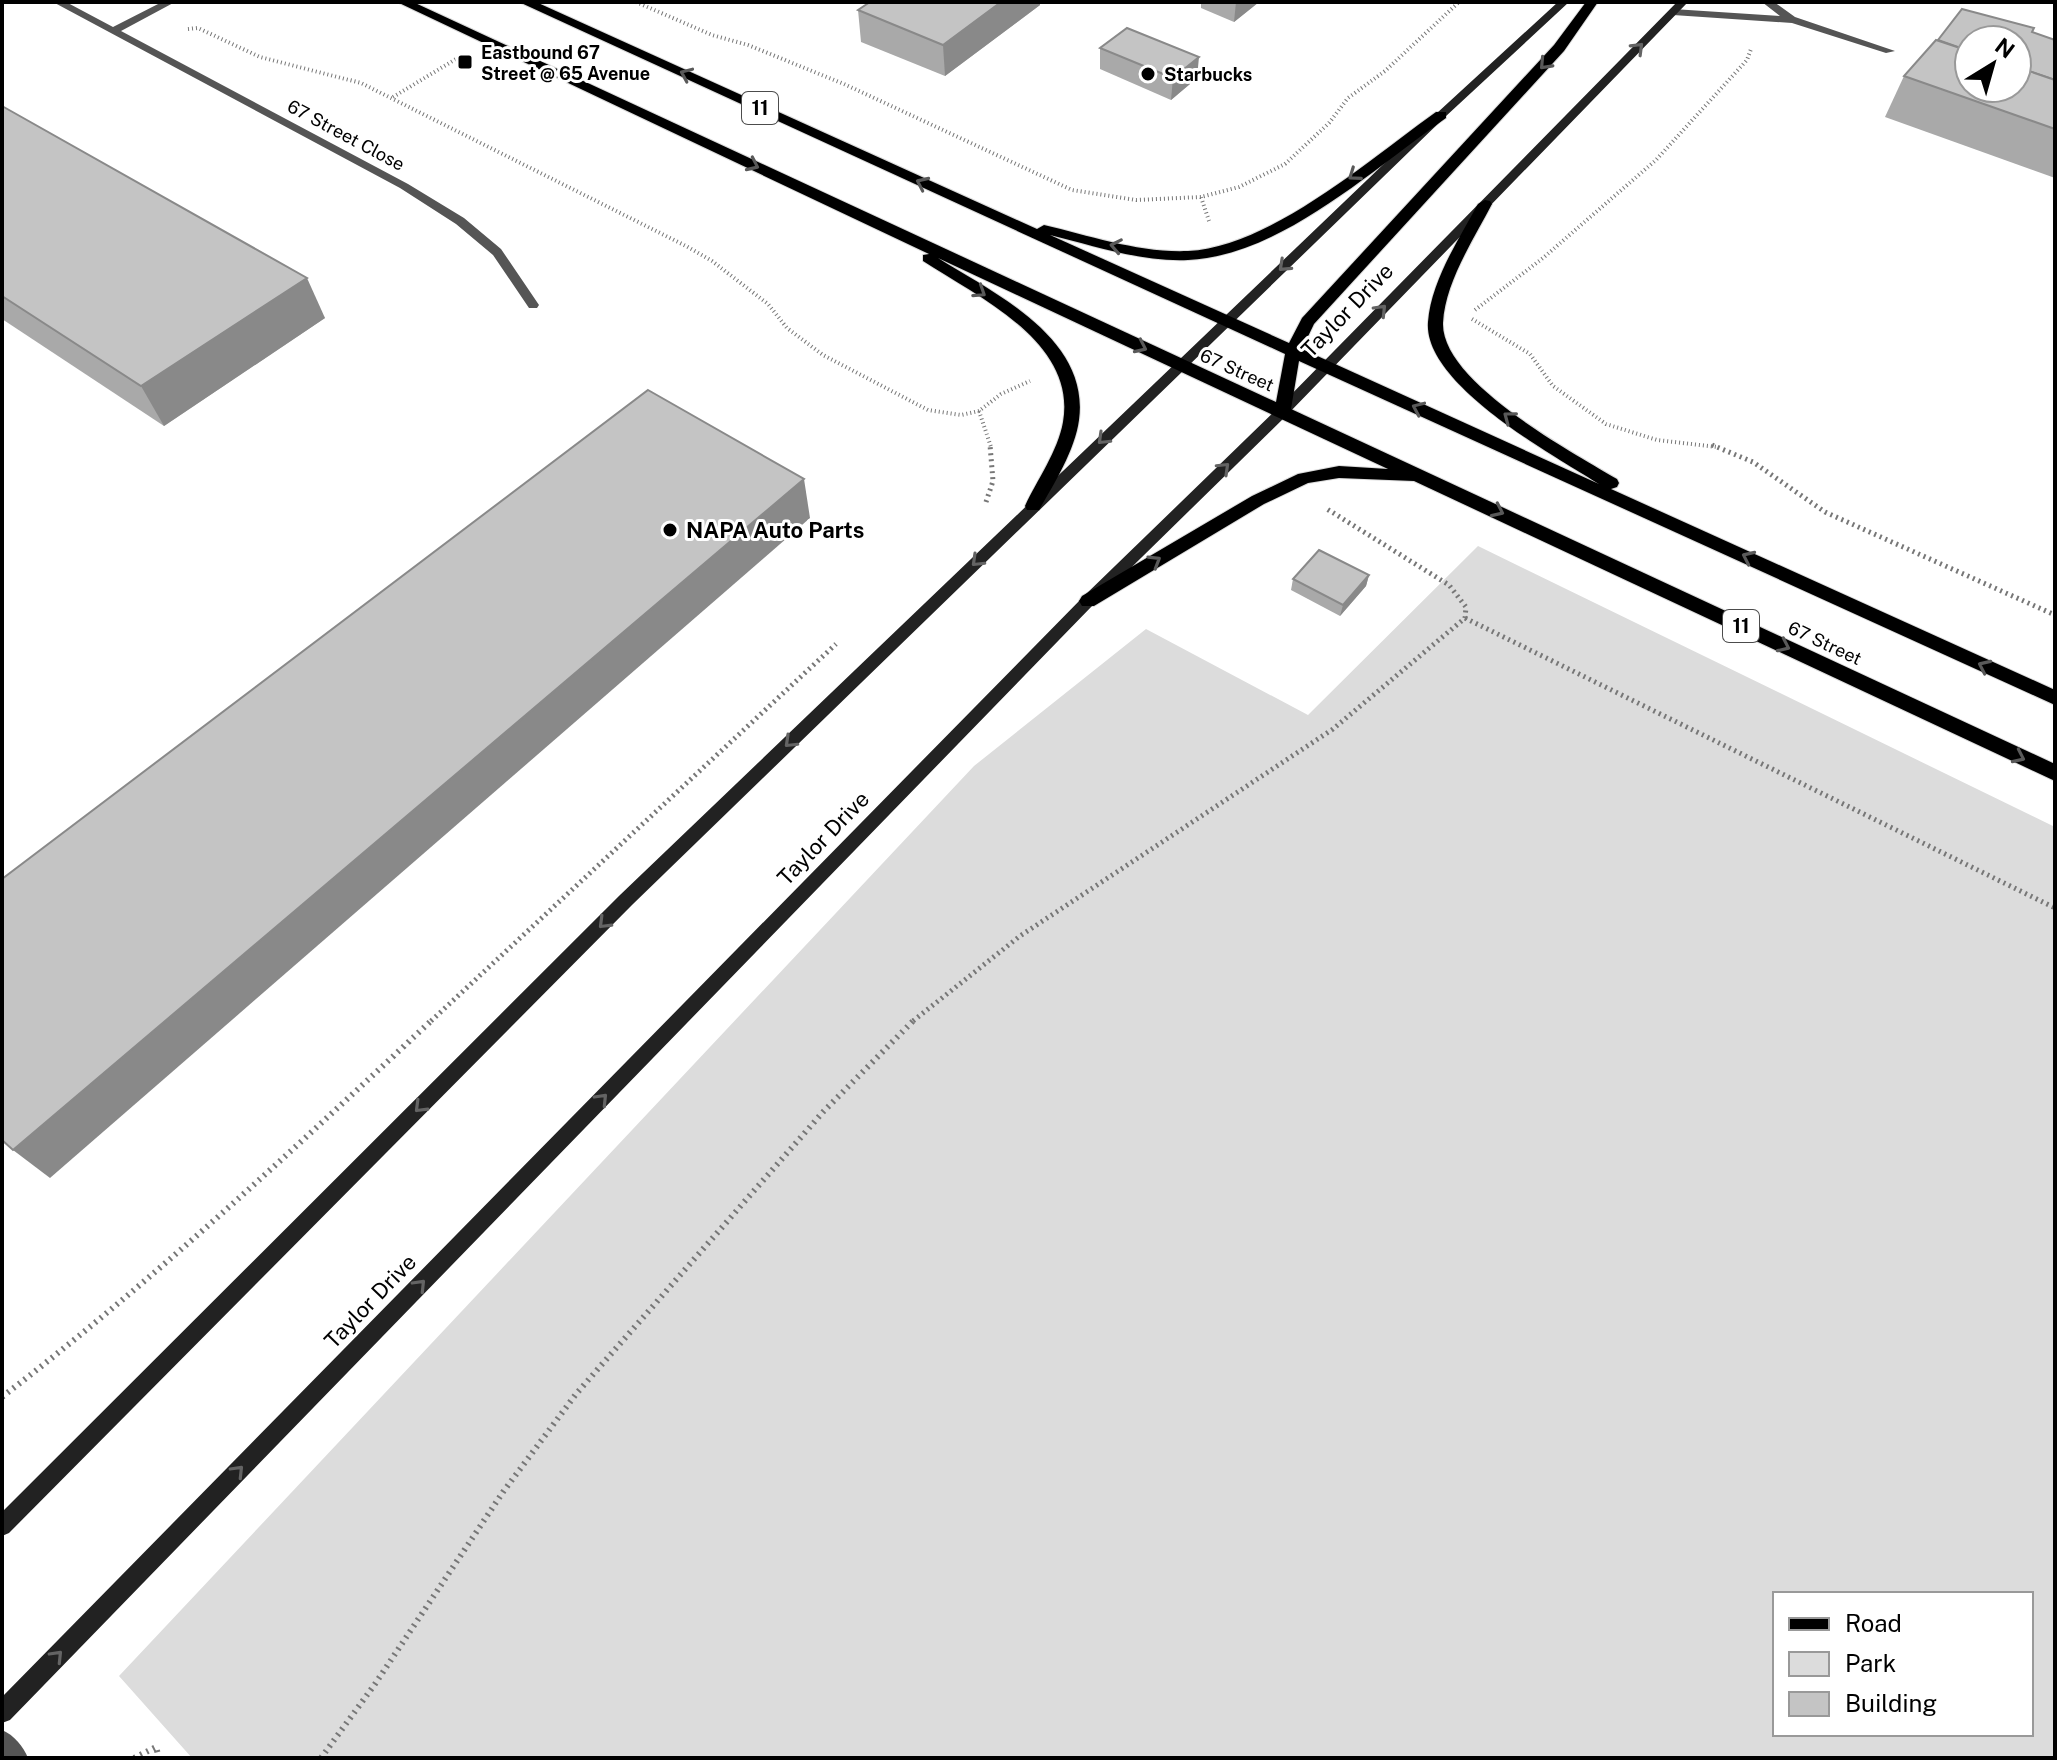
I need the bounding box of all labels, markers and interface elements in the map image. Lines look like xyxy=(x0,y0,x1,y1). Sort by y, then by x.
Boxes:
north arrow xyxy=(1953,24,2033,104)
text: N xyxy=(1990,32,2020,64)
place label: Eastbound 67 Street @ 65 Avenue xyxy=(481,42,650,84)
one-way arrow xyxy=(1629,43,1643,57)
marker: Eastbound 67 Street @ 65 Avenue xyxy=(456,53,474,71)
one-way arrow xyxy=(1539,55,1554,69)
place label: Starbucks xyxy=(1164,64,1252,85)
marker: Starbucks xyxy=(1139,65,1157,83)
one-way arrow xyxy=(680,68,694,84)
road number: 11 xyxy=(742,92,778,124)
street label: 67 Street Close xyxy=(284,95,408,175)
one-way arrow xyxy=(745,155,759,171)
one-way arrow xyxy=(1348,165,1362,180)
one-way arrow xyxy=(916,177,930,193)
one-way arrow xyxy=(1109,238,1123,255)
one-way arrow xyxy=(1279,257,1294,271)
street label: Taylor Drive xyxy=(1296,258,1398,362)
one-way arrow xyxy=(971,283,985,298)
one-way arrow xyxy=(1371,305,1386,319)
one-way arrow xyxy=(1133,337,1147,353)
street label: 67 Street xyxy=(1197,344,1277,396)
one-way arrow xyxy=(1412,401,1426,417)
one-way arrow xyxy=(1503,412,1518,426)
one-way arrow xyxy=(1098,430,1112,445)
one-way arrow xyxy=(1215,463,1229,478)
one-way arrow xyxy=(1490,501,1504,517)
place label: NAPA Auto Parts xyxy=(686,517,864,543)
marker: NAPA Auto Parts xyxy=(661,521,679,539)
one-way arrow xyxy=(972,551,986,566)
one-way arrow xyxy=(1742,551,1756,567)
one-way arrow xyxy=(1147,556,1161,571)
road number: 11 xyxy=(1723,610,1759,642)
street label: 67 Street xyxy=(1785,617,1865,669)
one-way arrow xyxy=(1776,636,1790,652)
one-way arrow xyxy=(1978,659,1992,675)
one-way arrow xyxy=(785,732,799,747)
one-way arrow xyxy=(2011,747,2025,763)
street label: Taylor Drive xyxy=(772,786,874,890)
one-way arrow xyxy=(599,914,613,928)
one-way arrow xyxy=(593,1094,607,1108)
one-way arrow xyxy=(415,1098,429,1112)
street label: Taylor Drive xyxy=(319,1249,421,1353)
one-way arrow xyxy=(411,1280,425,1294)
one-way arrow xyxy=(229,1466,244,1480)
legend xyxy=(1773,1592,2033,1736)
text: Road xyxy=(1845,1609,1902,1637)
text: Park xyxy=(1845,1649,1896,1677)
one-way arrow xyxy=(47,1651,62,1665)
text: Building xyxy=(1845,1689,1937,1717)

